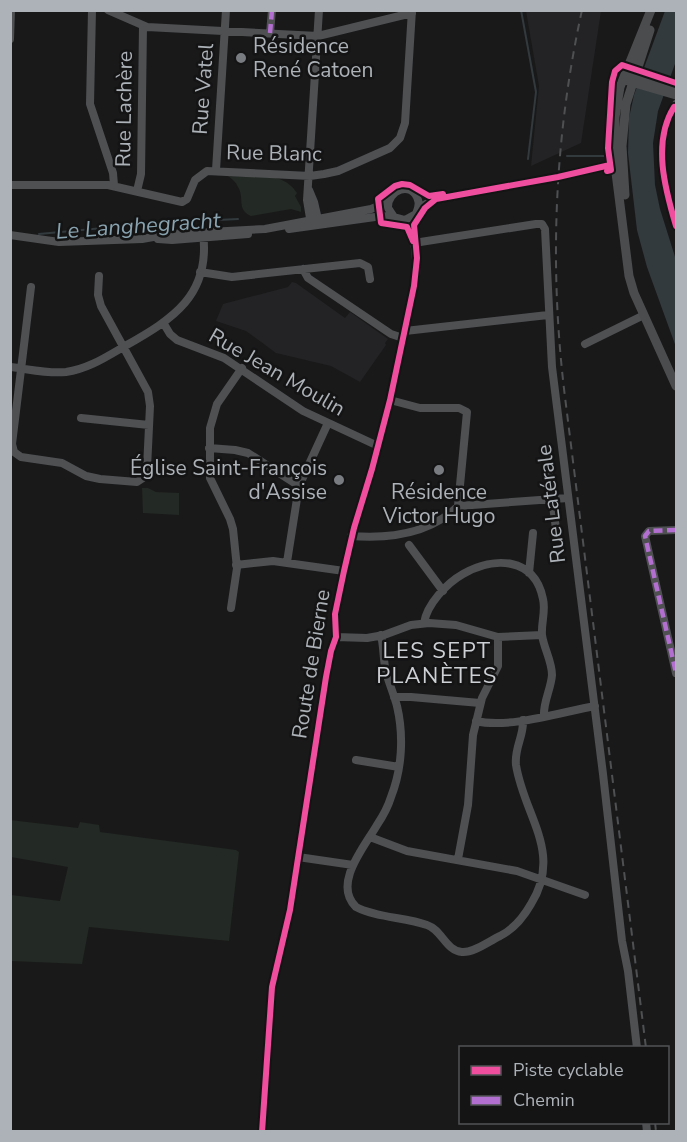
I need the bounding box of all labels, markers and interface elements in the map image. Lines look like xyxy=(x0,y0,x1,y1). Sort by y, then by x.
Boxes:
place label: Résidence René Catoen xyxy=(253,32,373,84)
street label: Rue Vatel xyxy=(186,42,220,136)
street label: Rue Lachère xyxy=(109,51,139,167)
marker: Résidence René Catoen xyxy=(234,51,248,65)
street label: Rue Blanc xyxy=(226,138,322,168)
water label: Le Langhegracht xyxy=(55,205,223,247)
street label: Rue Jean Moulin xyxy=(204,322,350,422)
street label: Rue Latérale xyxy=(530,443,572,565)
place label: Église Saint-François d'Assise xyxy=(130,454,327,506)
marker: Résidence Victor Hugo xyxy=(432,463,446,477)
marker: Église Saint-François d'Assise xyxy=(332,473,346,487)
place label: Résidence Victor Hugo xyxy=(382,478,495,530)
street label: Route de Bierne xyxy=(285,587,337,741)
district label: LES SEPT PLANÈTES xyxy=(376,636,498,691)
legend xyxy=(459,1046,669,1124)
text: Piste cyclable xyxy=(513,1058,624,1082)
text: Chemin xyxy=(513,1088,575,1112)

